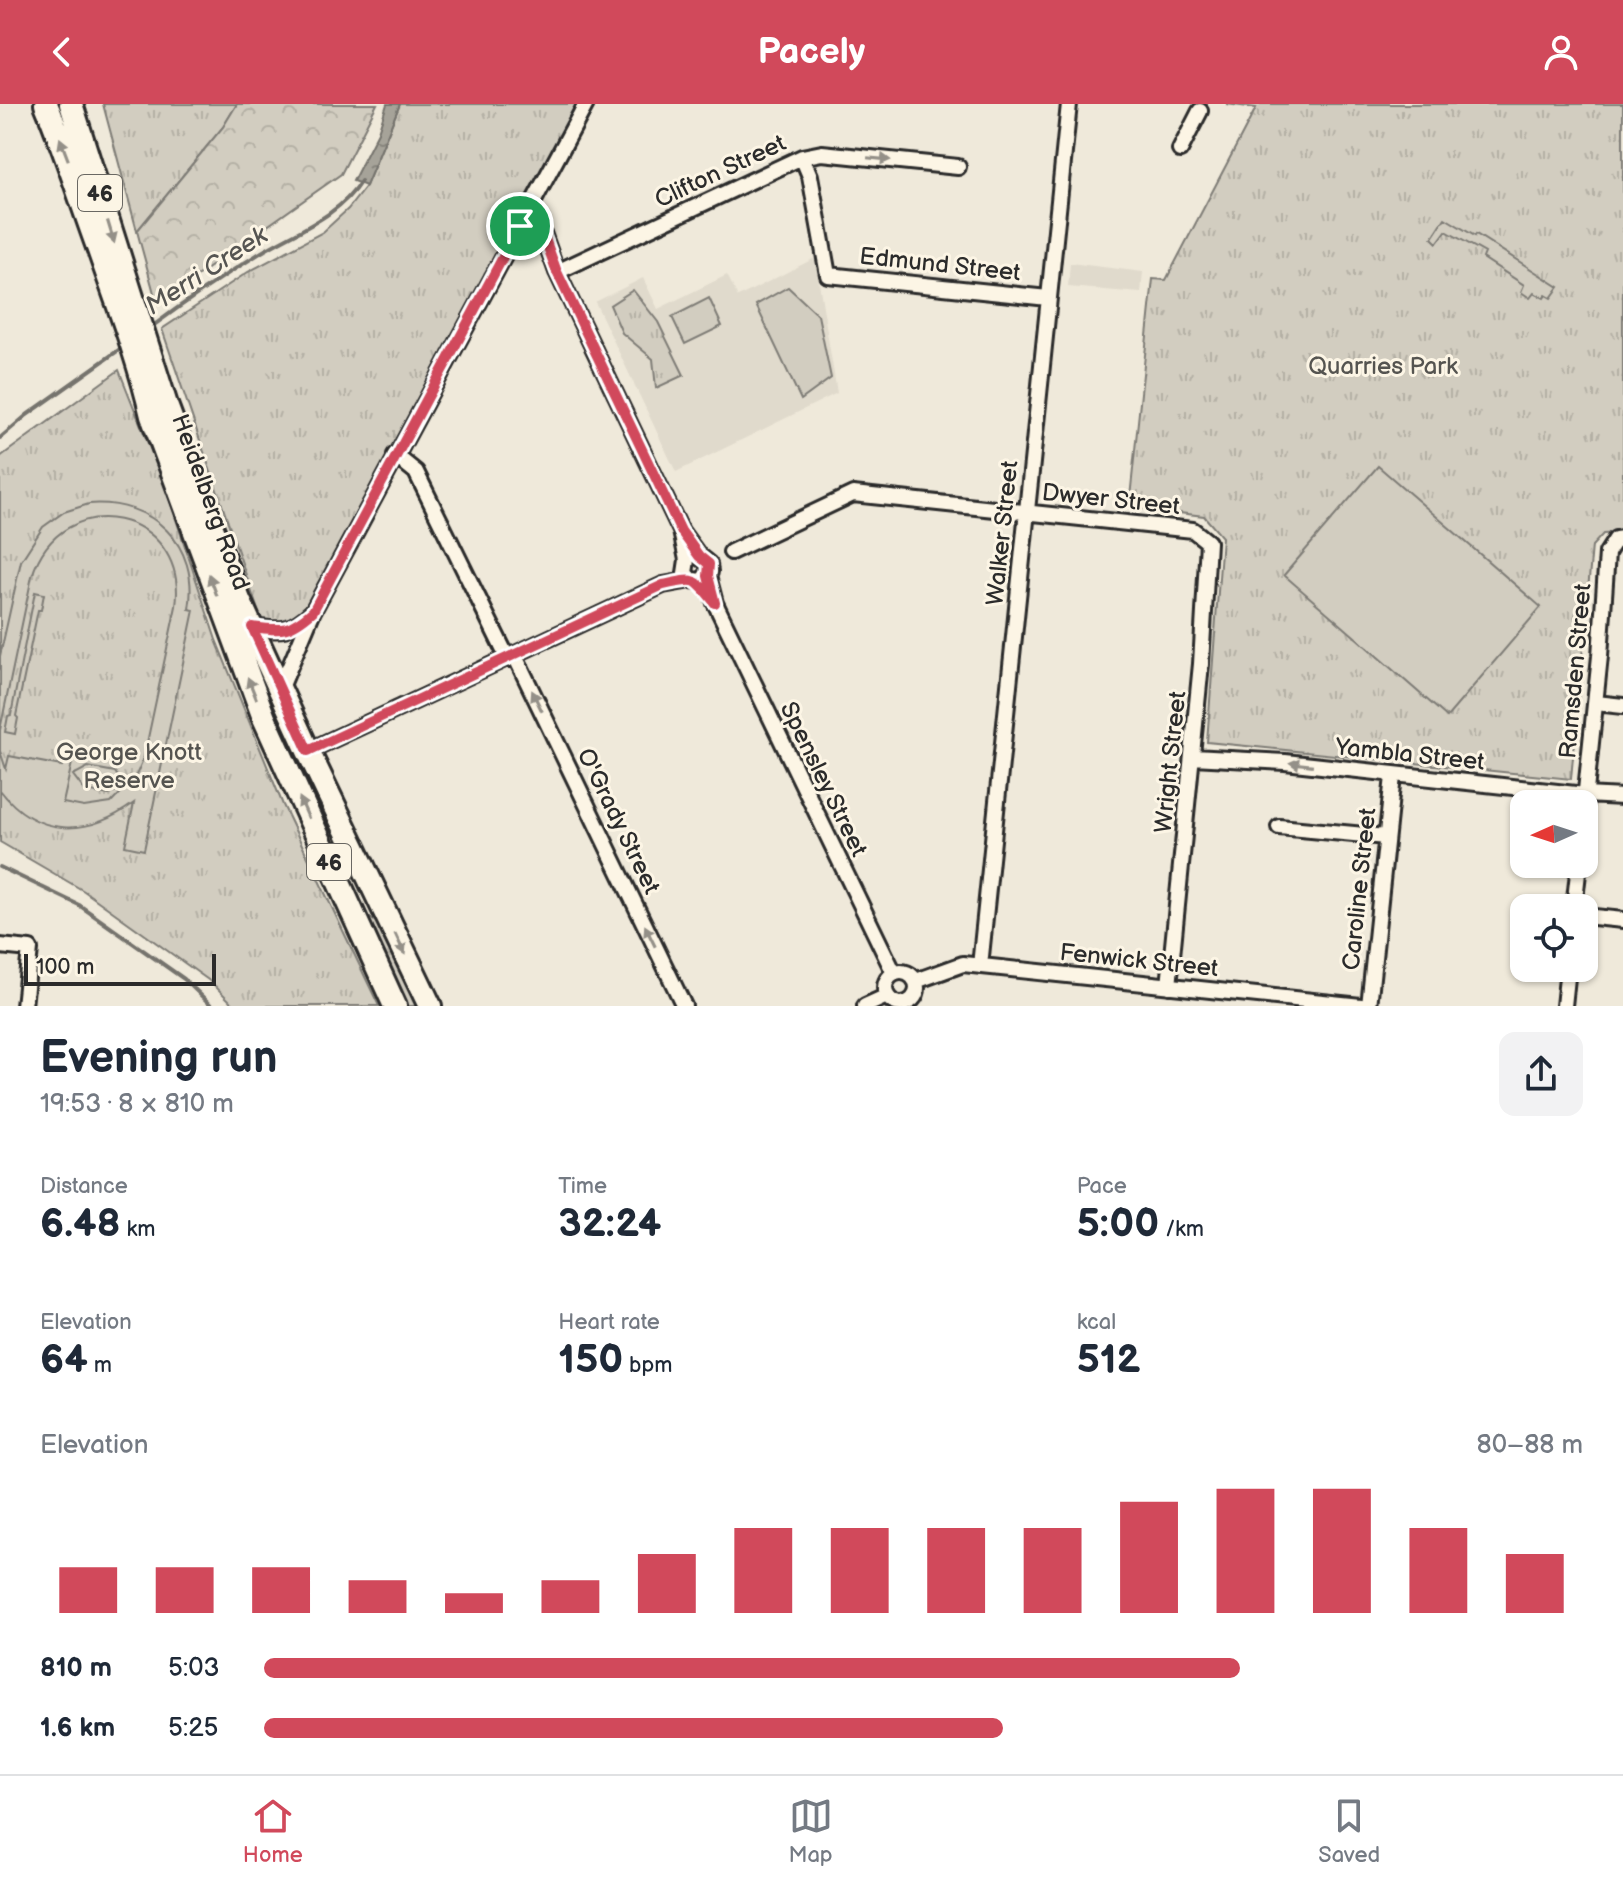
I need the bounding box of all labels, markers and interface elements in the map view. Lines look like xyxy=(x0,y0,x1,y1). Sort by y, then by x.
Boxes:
icon: back xyxy=(40,30,84,74)
icon: person xyxy=(1539,30,1583,74)
text: Pacely xyxy=(758,31,865,74)
street label: Clifton Street xyxy=(650,128,791,214)
one-way arrow xyxy=(57,137,70,161)
one-way arrow xyxy=(867,153,892,166)
road number: 46 xyxy=(78,175,122,211)
pin xyxy=(486,192,554,260)
icon: arrive xyxy=(498,204,542,248)
one-way arrow xyxy=(105,220,118,244)
water label: Merri Creek xyxy=(140,220,275,322)
street label: Edmund Street xyxy=(858,242,1023,287)
park label: Quarries Park xyxy=(1308,352,1458,381)
street label: Heidelberg Road xyxy=(165,410,256,594)
street label: Walker Street xyxy=(980,459,1025,607)
street label: Dwyer Street xyxy=(1041,478,1182,521)
one-way arrow xyxy=(206,573,219,597)
street label: Ramsden Street xyxy=(1553,582,1598,760)
one-way arrow xyxy=(245,676,258,700)
street label: Wright Street xyxy=(1149,689,1192,834)
one-way arrow xyxy=(531,690,544,713)
street label: Spensley Street xyxy=(774,697,874,862)
street label: Yambla Street xyxy=(1333,732,1487,777)
park label: George Knott Reserve xyxy=(56,738,203,795)
street label: O'Grady Street xyxy=(571,744,667,899)
one-way arrow xyxy=(1289,758,1314,771)
north arrow xyxy=(1510,790,1598,878)
map controls xyxy=(1510,790,1598,982)
one-way arrow xyxy=(297,796,311,820)
street label: Caroline Street xyxy=(1337,806,1383,972)
road number: 46 xyxy=(307,844,351,880)
button: locate xyxy=(1510,894,1598,982)
one-way arrow xyxy=(643,924,657,947)
one-way arrow xyxy=(394,933,407,956)
street label: Fenwick Street xyxy=(1058,938,1220,983)
scale bar xyxy=(24,950,216,986)
text: 100 m xyxy=(36,954,95,981)
text: Evening run xyxy=(40,1032,277,1085)
button: share xyxy=(1499,1032,1583,1116)
text: 19:53 · 8 × 810 m xyxy=(40,1089,234,1120)
text: Distance xyxy=(40,1173,128,1200)
text: Time xyxy=(558,1173,607,1200)
text: Pace xyxy=(1077,1173,1127,1200)
text: 6.48 xyxy=(40,1200,121,1248)
text: 32:24 xyxy=(558,1200,661,1248)
text: 5:00 xyxy=(1077,1200,1159,1248)
text: km xyxy=(121,1216,156,1243)
text: /km xyxy=(1159,1216,1204,1243)
text: Elevation xyxy=(40,1309,132,1336)
text: Heart rate xyxy=(558,1309,660,1336)
text: kcal xyxy=(1077,1309,1116,1336)
text: 64 xyxy=(40,1336,88,1384)
text: 150 xyxy=(558,1336,623,1384)
text: 512 xyxy=(1077,1336,1141,1384)
text: m xyxy=(88,1352,112,1379)
text: bpm xyxy=(623,1352,672,1379)
text: Elevation xyxy=(40,1430,148,1461)
text: 80–88 m xyxy=(1477,1430,1583,1461)
text: 810 m xyxy=(40,1653,112,1684)
text: 5:03 xyxy=(168,1653,219,1684)
text: 1.6 km xyxy=(40,1713,115,1744)
text: 5:25 xyxy=(168,1713,218,1744)
tab: Home xyxy=(243,1794,303,1869)
tab: Map xyxy=(788,1794,833,1869)
tab: Saved xyxy=(1318,1794,1380,1869)

